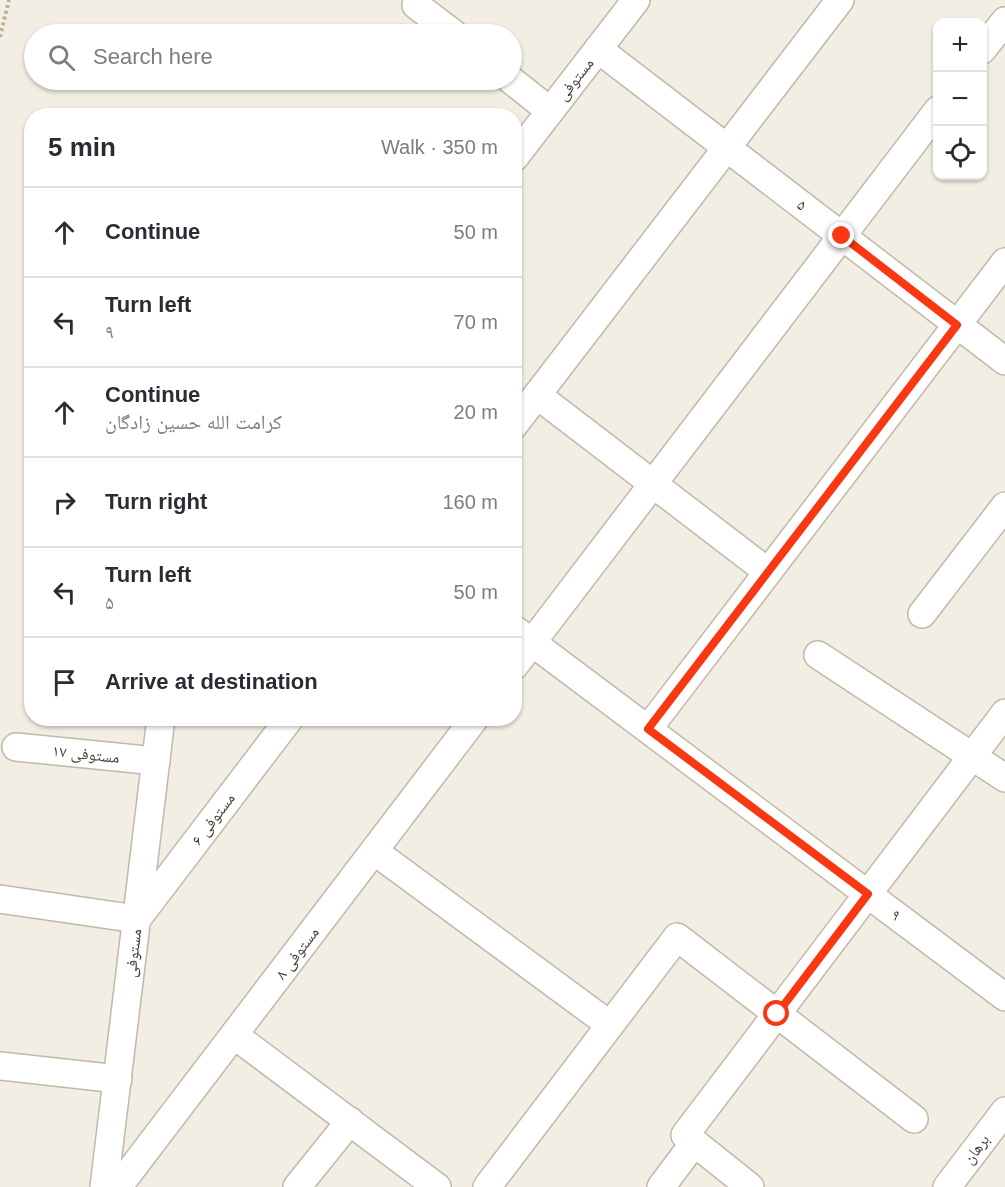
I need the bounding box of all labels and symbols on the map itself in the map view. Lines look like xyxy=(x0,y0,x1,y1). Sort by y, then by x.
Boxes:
street label: مستوفی xyxy=(553,55,598,105)
street label: ۵ xyxy=(794,196,810,214)
route end xyxy=(828,222,854,248)
street label: مستوفی ۱۷ xyxy=(51,742,121,768)
street label: مستوفی ۶ xyxy=(188,790,240,849)
street label: ۹ xyxy=(888,906,904,924)
street label: مستوفی ۸ xyxy=(272,924,324,983)
street label: مستوفی xyxy=(122,928,146,979)
route start xyxy=(763,1000,789,1026)
street label: برهان xyxy=(959,1131,994,1168)

